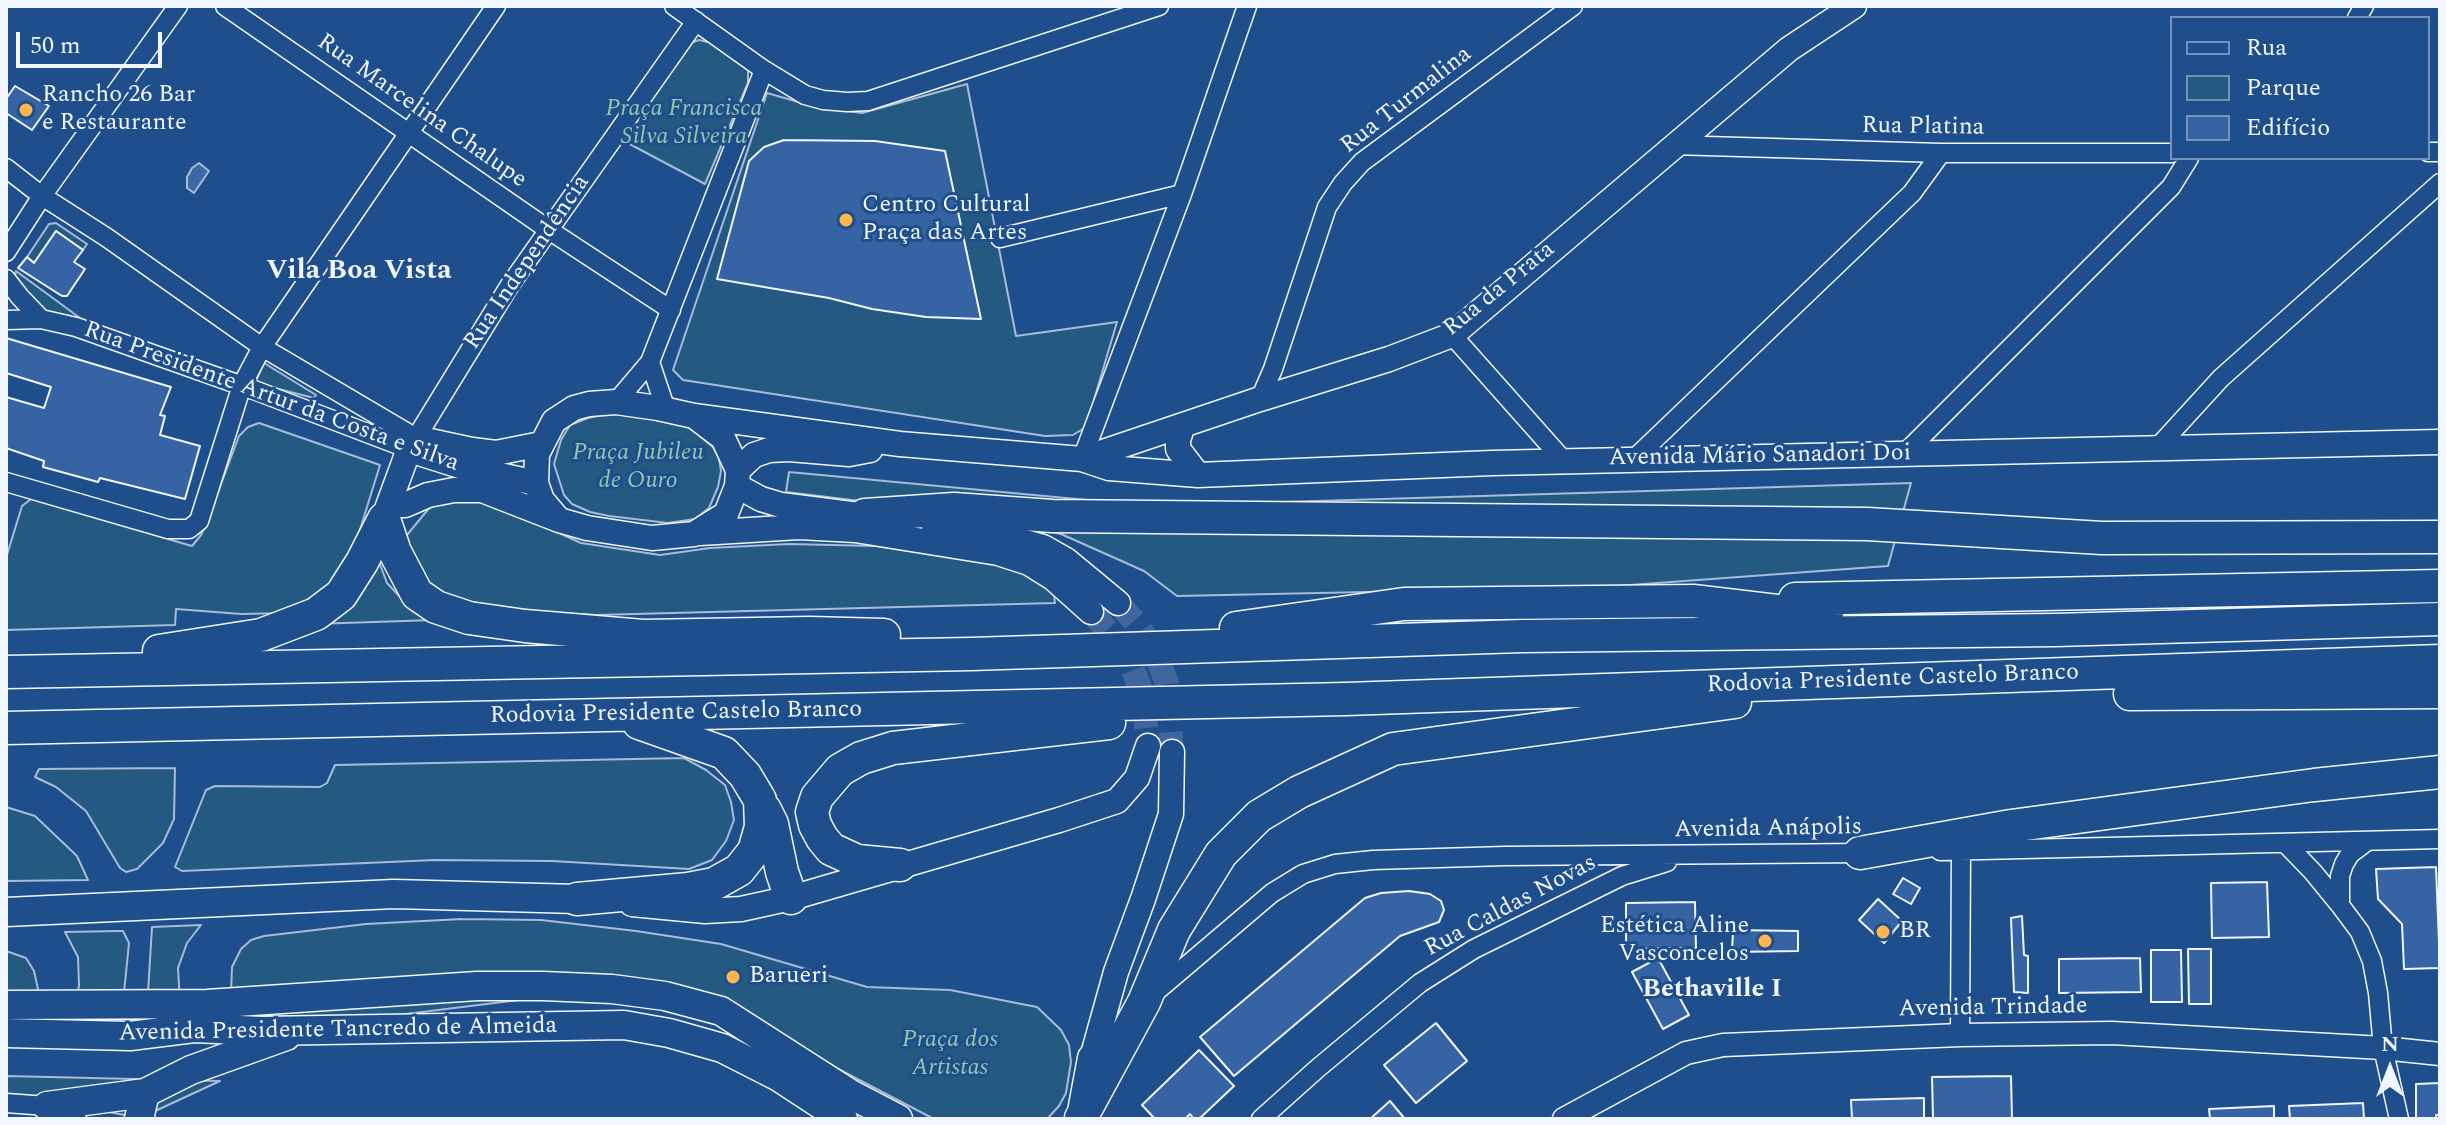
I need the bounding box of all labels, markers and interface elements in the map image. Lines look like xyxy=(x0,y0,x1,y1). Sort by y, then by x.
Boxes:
scale bar xyxy=(20,16,166,66)
legend xyxy=(2170,16,2430,160)
text: 50 m xyxy=(30,28,81,64)
street label: Rua Marcelina Chalupe xyxy=(311,29,531,195)
text: Rua xyxy=(2246,30,2287,66)
street label: Rua Turmalina xyxy=(1336,41,1478,161)
text: Parque xyxy=(2246,70,2321,106)
place label: Rancho 26 Bar e Restaurante xyxy=(42,82,195,138)
park label: Praça Francisca Silva Silveira xyxy=(605,96,763,152)
marker: Rancho 26 Bar e Restaurante xyxy=(17,101,35,119)
text: Edifício xyxy=(2246,110,2330,146)
street label: Rua Platina xyxy=(1861,113,1985,143)
street label: Rua Independência xyxy=(459,170,597,356)
place label: Centro Cultural Praça das Artes xyxy=(862,192,1031,248)
marker: Centro Cultural Praça das Artes xyxy=(837,211,855,229)
street label: Rua da Prata xyxy=(1438,236,1562,344)
district label: Vila Boa Vista xyxy=(266,256,452,290)
street label: Rua Presidente Artur da Costa e Silva xyxy=(79,317,463,479)
park label: Praça Jubileu de Ouro xyxy=(572,440,704,496)
street label: Avenida Mário Sanadori Doi xyxy=(1609,440,1911,474)
street label: Rodovia Presidente Castelo Branco xyxy=(1706,659,2080,701)
street label: Rodovia Presidente Castelo Branco xyxy=(490,696,862,732)
street label: Avenida Anápolis xyxy=(1674,814,1862,846)
street label: Rua Caldas Novas xyxy=(1420,850,1602,964)
place label: Estética Aline Vasconcelos xyxy=(1600,913,1749,969)
place label: BR xyxy=(1899,918,1931,946)
marker: BR xyxy=(1874,923,1892,941)
marker: Estética Aline Vasconcelos xyxy=(1756,932,1774,950)
place label: Barueri xyxy=(749,963,828,991)
marker: Barueri xyxy=(724,968,742,986)
district label: Bethaville I xyxy=(1642,975,1782,1007)
street label: Avenida Trindade xyxy=(1898,993,2088,1025)
street label: Avenida Presidente Tancredo de Almeida xyxy=(118,1013,558,1049)
park label: Praça dos Artistas xyxy=(902,1027,998,1083)
text: N xyxy=(2381,1028,2399,1061)
north arrow xyxy=(2350,1029,2430,1109)

